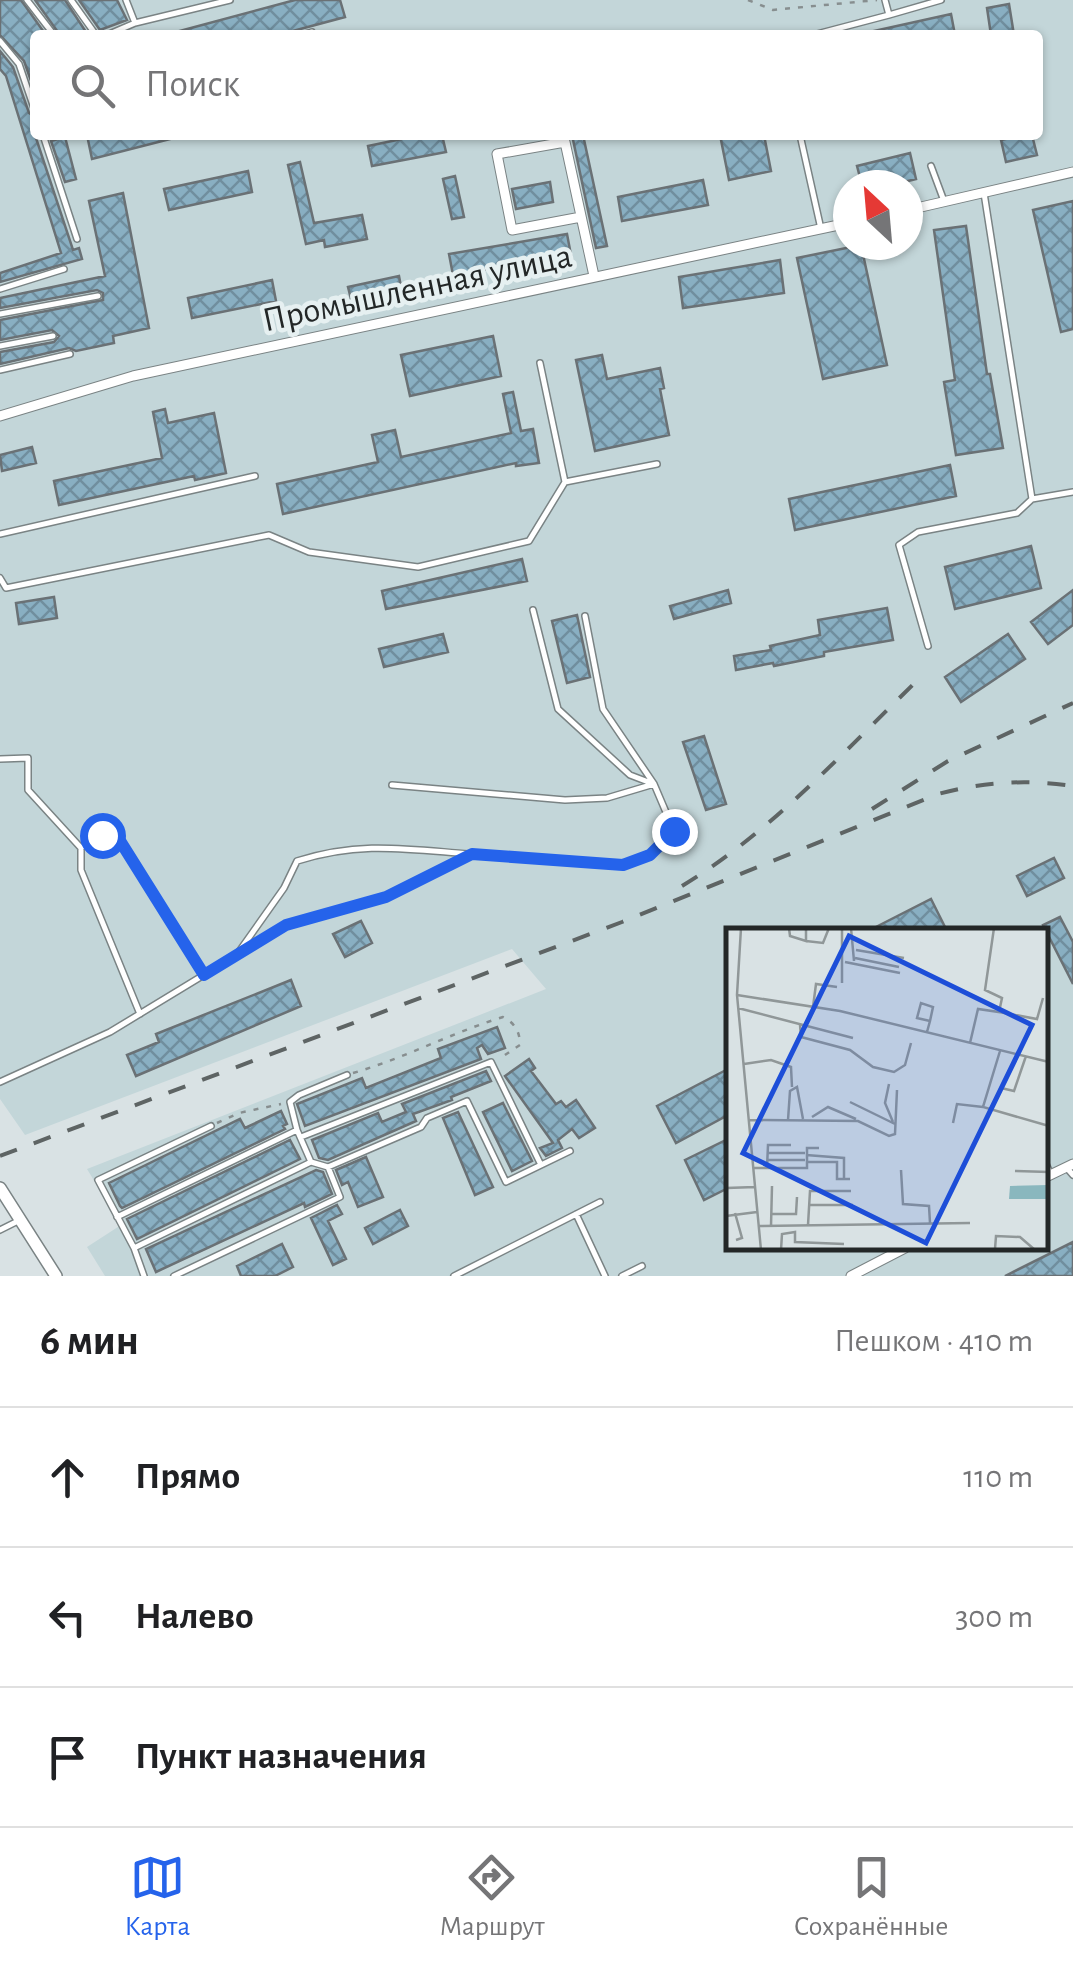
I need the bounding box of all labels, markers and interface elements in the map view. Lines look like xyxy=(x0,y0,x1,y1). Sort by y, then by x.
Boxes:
search box xyxy=(30,30,1043,140)
icon: search xyxy=(65,58,120,113)
text: Поиск xyxy=(145,66,240,104)
north arrow xyxy=(833,170,923,260)
street label: Промышленная улица xyxy=(259,239,575,338)
route end xyxy=(652,809,698,855)
route start xyxy=(80,813,126,859)
inset map xyxy=(726,928,1048,1251)
text: 6 мин xyxy=(40,1320,139,1362)
text: Пешком · 410 m xyxy=(834,1325,1033,1357)
icon: ahead xyxy=(40,1450,95,1505)
text: Прямо xyxy=(135,1458,240,1496)
text: 110 m xyxy=(963,1461,1033,1493)
icon: left xyxy=(40,1590,95,1645)
text: Налево xyxy=(135,1598,254,1636)
text: 300 m xyxy=(955,1601,1033,1633)
icon: arrive xyxy=(40,1730,95,1785)
text: Пункт назначения xyxy=(135,1738,427,1776)
tab: Карта xyxy=(125,1850,190,1944)
tab: Маршрут xyxy=(439,1850,545,1944)
tab: Сохранённые xyxy=(794,1850,948,1944)

